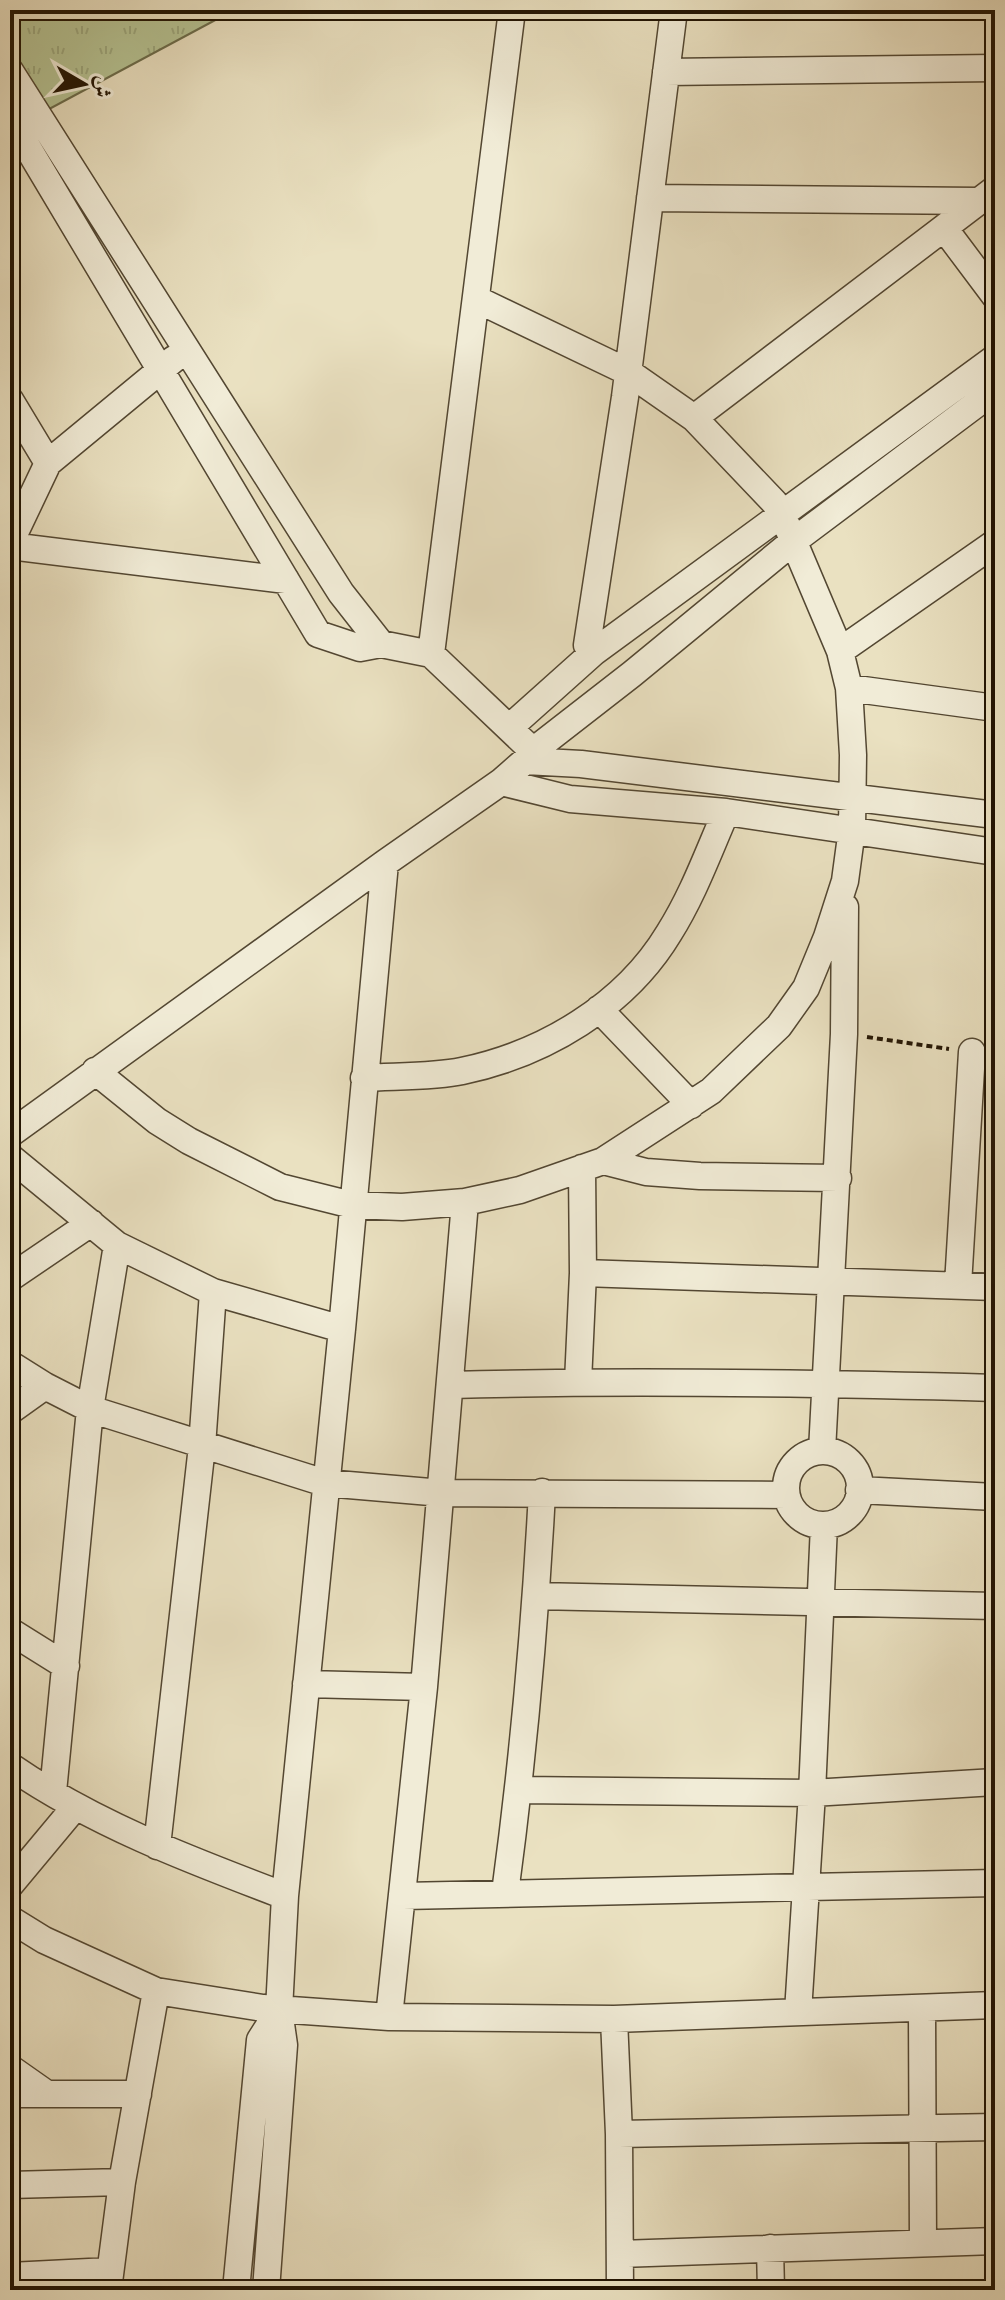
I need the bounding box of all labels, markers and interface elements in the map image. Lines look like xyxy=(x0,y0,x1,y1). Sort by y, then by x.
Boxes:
north arrow xyxy=(44,44,124,124)
text: ش xyxy=(87,74,117,100)

